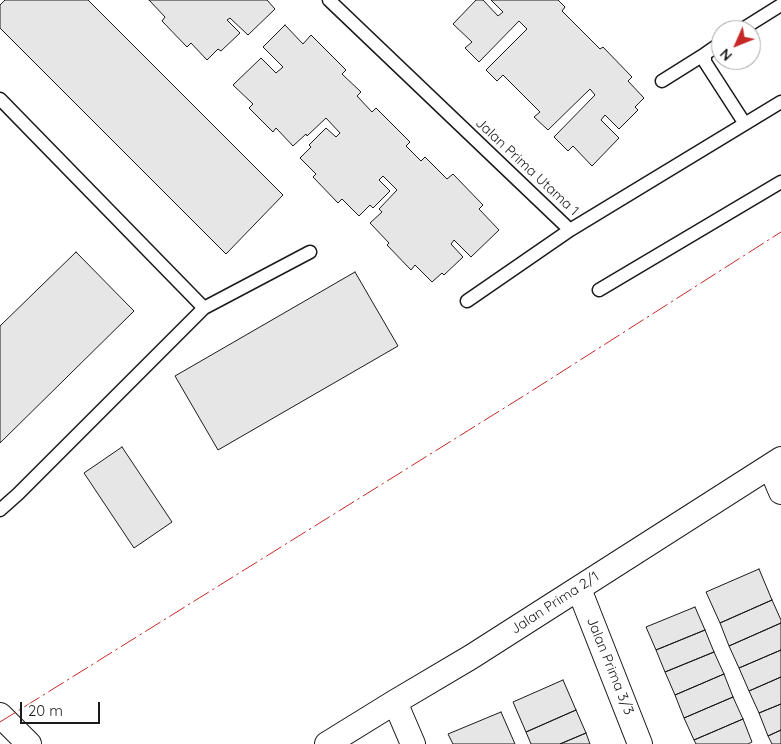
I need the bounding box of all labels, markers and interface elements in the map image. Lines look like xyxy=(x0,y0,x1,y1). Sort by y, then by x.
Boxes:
north arrow xyxy=(711,20,761,70)
text: N xyxy=(716,45,736,65)
street label: Jalan Prima Utama 1 xyxy=(472,115,582,219)
street label: Jalan Prima 2/1 xyxy=(508,568,602,638)
street label: Jalan Prima 3/3 xyxy=(583,615,637,717)
scale bar xyxy=(22,692,102,724)
text: 20 m xyxy=(28,701,63,720)

